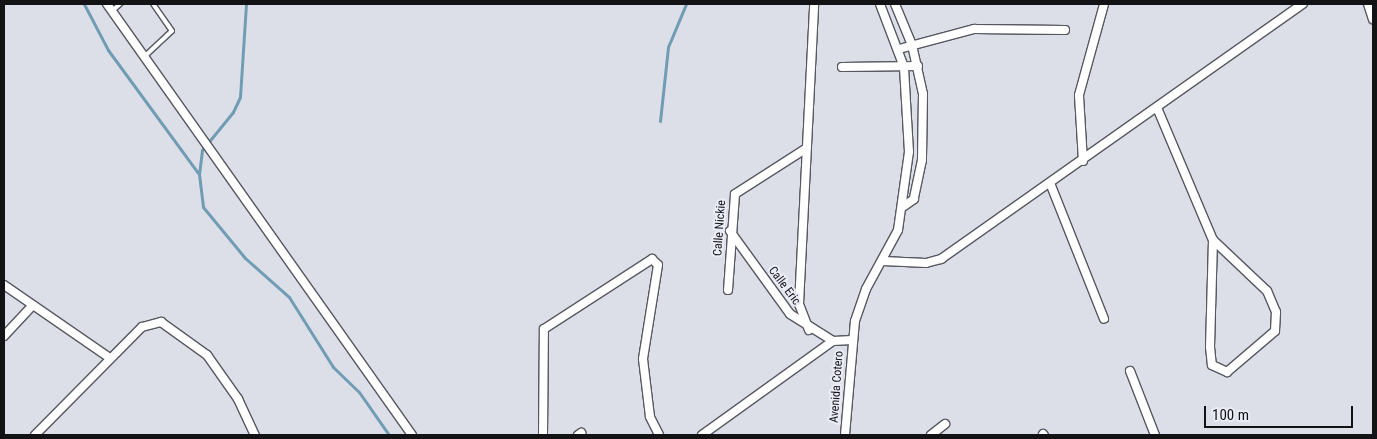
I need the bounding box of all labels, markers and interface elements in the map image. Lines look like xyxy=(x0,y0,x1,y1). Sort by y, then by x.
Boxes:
street label: Calle Nickie xyxy=(711,200,729,256)
street label: Calle Eric xyxy=(765,264,803,308)
street label: Avenida Cotero xyxy=(827,351,847,423)
scale bar xyxy=(1207,396,1356,428)
text: 100 m xyxy=(1212,406,1249,424)

